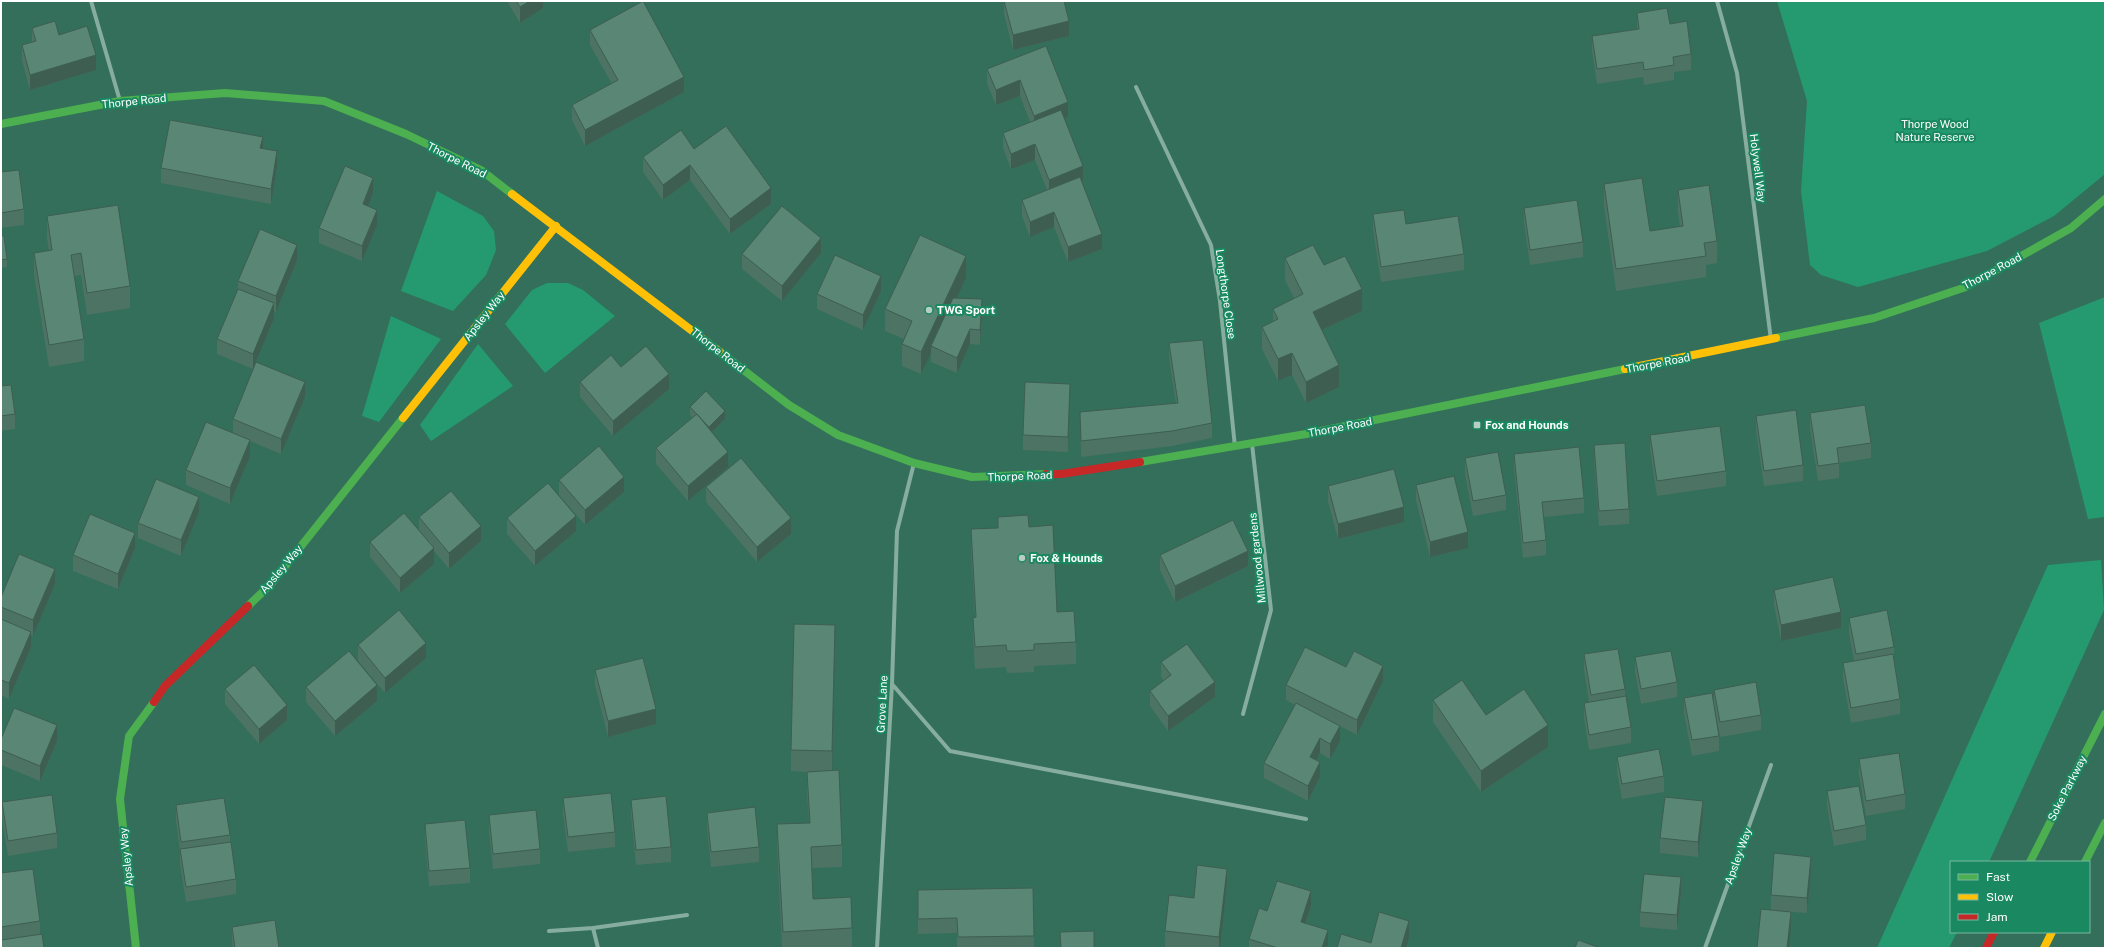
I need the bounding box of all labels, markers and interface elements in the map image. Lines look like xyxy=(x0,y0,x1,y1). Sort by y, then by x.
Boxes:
street label: Thorpe Road xyxy=(101,92,167,110)
park label: Thorpe Wood Nature Reserve xyxy=(1895,118,1975,143)
street label: Holywell Way xyxy=(1748,133,1768,203)
street label: Thorpe Road xyxy=(425,140,489,180)
street label: Longthorpe Close xyxy=(1214,248,1238,340)
street label: Thorpe Road xyxy=(1961,250,2023,292)
street label: Apsley Way xyxy=(461,289,507,343)
place label: TWG Sport xyxy=(937,304,995,316)
marker: TWG Sport xyxy=(924,305,934,315)
street label: Thorpe Road xyxy=(689,325,747,375)
street label: Thorpe Road xyxy=(1625,351,1691,375)
street label: Thorpe Road xyxy=(1307,415,1373,439)
place label: Fox and Hounds xyxy=(1485,419,1569,431)
marker: Fox and Hounds xyxy=(1472,420,1482,430)
street label: Thorpe Road xyxy=(987,469,1053,483)
street label: Millwood gardens xyxy=(1246,512,1268,604)
street label: Apsley Way xyxy=(257,542,305,596)
place label: Fox & Hounds xyxy=(1030,552,1103,564)
marker: Fox & Hounds xyxy=(1017,553,1027,563)
street label: Grove Lane xyxy=(875,675,889,733)
street label: Soke Parkway xyxy=(2045,753,2089,823)
street label: Apsley Way xyxy=(1722,826,1754,886)
street label: Apsley Way xyxy=(117,827,135,887)
legend xyxy=(1950,861,2090,933)
text: Fast xyxy=(1986,870,2011,884)
text: Slow xyxy=(1986,890,2014,904)
text: Jam xyxy=(1986,910,2008,924)

